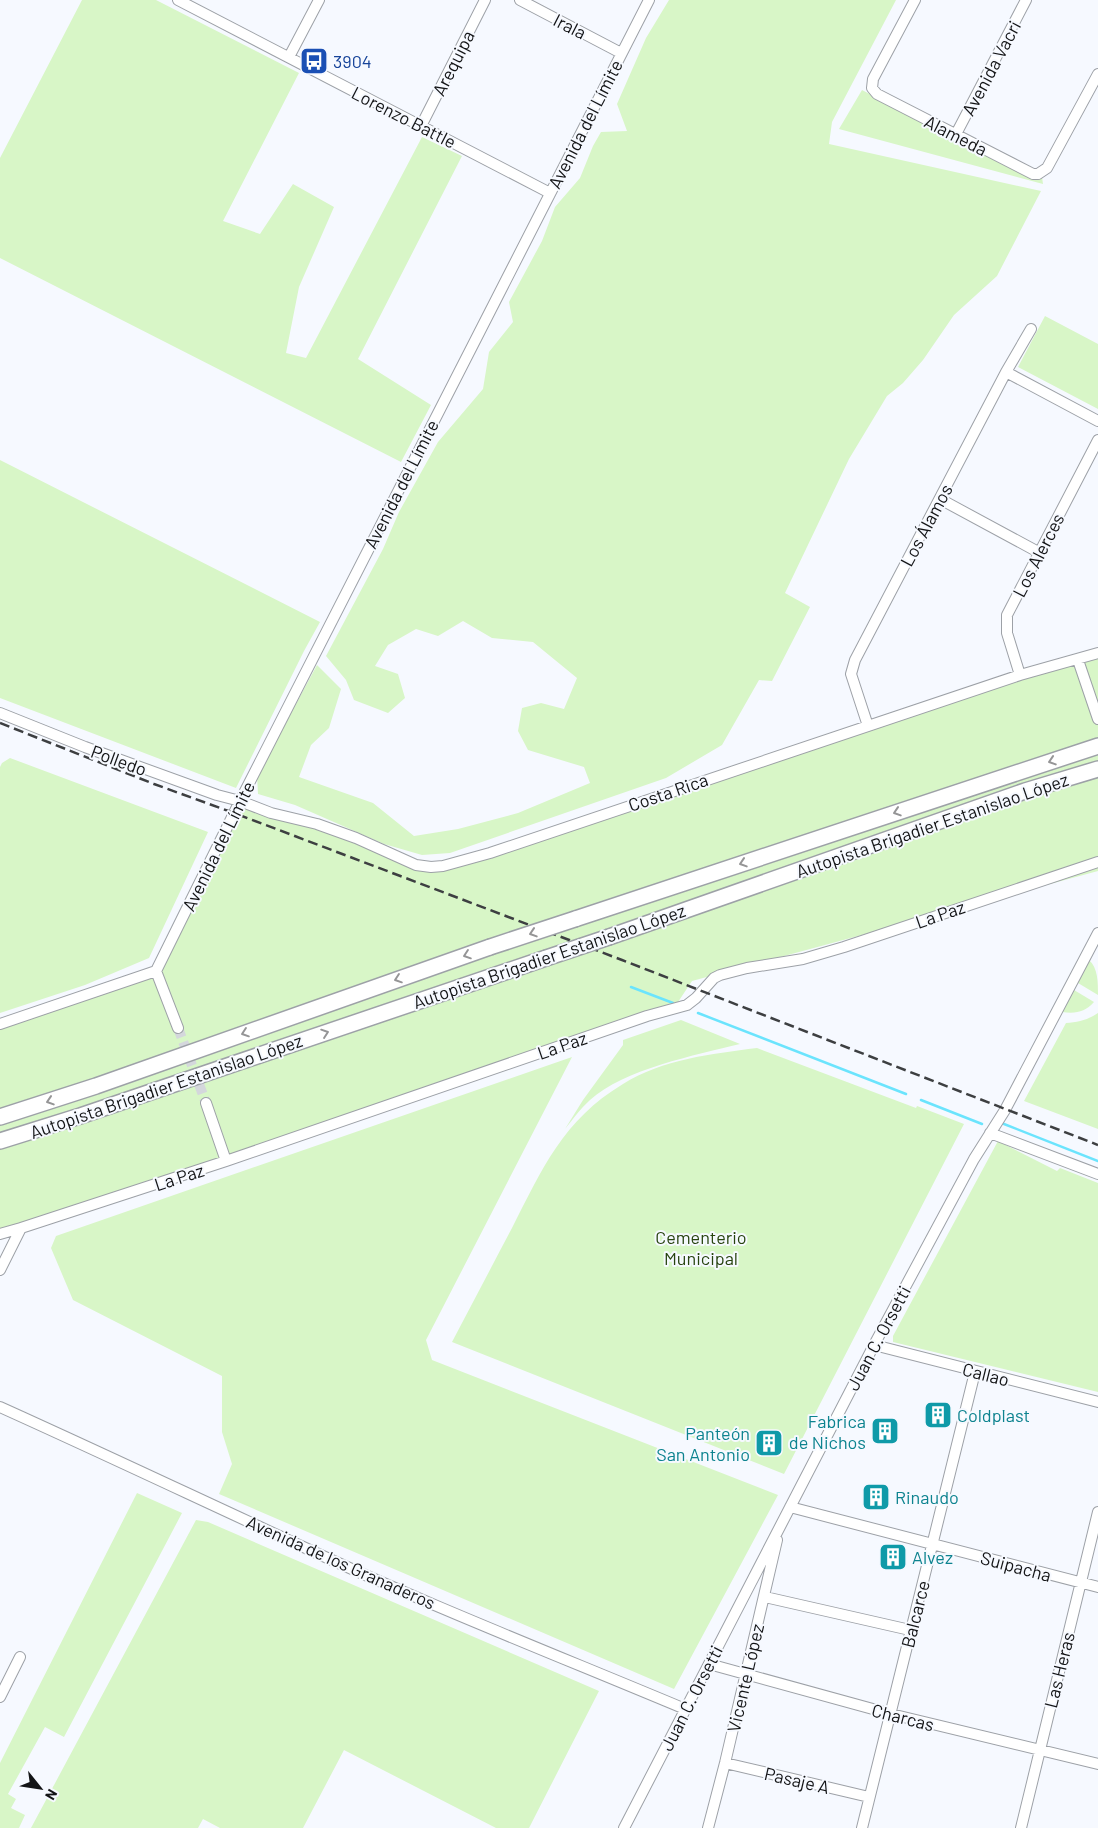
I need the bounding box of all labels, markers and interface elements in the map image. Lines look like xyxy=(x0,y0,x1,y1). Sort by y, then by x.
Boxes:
street label: Irala xyxy=(550,9,590,43)
street label: Avenida Vacri xyxy=(957,17,1025,119)
street label: Arequipa xyxy=(427,27,479,99)
bus stop icon: 3904 xyxy=(299,46,329,76)
place label: 3904 xyxy=(333,50,372,72)
street label: Avenida del Límite xyxy=(543,56,627,192)
street label: Lorenzo Battle xyxy=(348,81,460,153)
street label: Alameda xyxy=(921,110,991,160)
street label: Avenida del Límite xyxy=(359,416,443,552)
street label: Los Álamos xyxy=(895,480,957,570)
street label: Los Alerces xyxy=(1008,510,1068,600)
street label: Polledo xyxy=(88,740,150,780)
one-way arrow xyxy=(1048,755,1056,765)
street label: Costa Rica xyxy=(625,768,711,816)
street label: Autopista Brigadier Estanislao López xyxy=(793,768,1071,882)
street label: Avenida del Límite xyxy=(177,777,259,915)
one-way arrow xyxy=(894,806,902,816)
one-way arrow xyxy=(739,857,748,867)
street label: La Paz xyxy=(912,895,968,933)
street label: Autopista Brigadier Estanislao López xyxy=(410,899,688,1013)
one-way arrow xyxy=(529,927,538,937)
one-way arrow xyxy=(463,949,472,959)
one-way arrow xyxy=(394,973,403,983)
street label: La Paz xyxy=(534,1026,590,1064)
one-way arrow xyxy=(241,1028,249,1038)
one-way arrow xyxy=(320,1028,329,1038)
street label: Autopista Brigadier Estanislao López xyxy=(27,1029,305,1143)
one-way arrow xyxy=(46,1095,54,1105)
street label: La Paz xyxy=(151,1159,207,1195)
park label: Cementerio Municipal xyxy=(655,1226,747,1269)
street label: Juan C. Orsetti xyxy=(841,1282,915,1394)
street label: Callao xyxy=(960,1358,1012,1390)
building icon: Coldplast xyxy=(923,1400,953,1430)
place label: Coldplast xyxy=(957,1404,1030,1426)
place label: Fabrica de Nichos xyxy=(789,1410,866,1453)
building icon: Fabrica de Nichos xyxy=(870,1416,900,1446)
place label: Panteón San Antonio xyxy=(656,1422,750,1465)
building icon: Panteón San Antonio xyxy=(754,1428,784,1458)
building icon: Rinaudo xyxy=(861,1482,891,1512)
place label: Rinaudo xyxy=(895,1486,959,1508)
street label: Avenida de los Granaderos xyxy=(243,1510,439,1614)
building icon: Alvez xyxy=(878,1542,908,1572)
place label: Alvez xyxy=(912,1546,953,1568)
street label: Suipacha xyxy=(978,1546,1054,1586)
street label: Balcarce xyxy=(896,1578,934,1650)
street label: Vicente López xyxy=(722,1622,768,1734)
street label: Las Heras xyxy=(1039,1630,1079,1710)
street label: Juan C. Orsetti xyxy=(655,1642,727,1754)
street label: Charcas xyxy=(870,1699,936,1735)
street label: Pasaje A xyxy=(762,1762,832,1798)
north arrow xyxy=(15,1763,65,1813)
text: N xyxy=(42,1786,61,1803)

